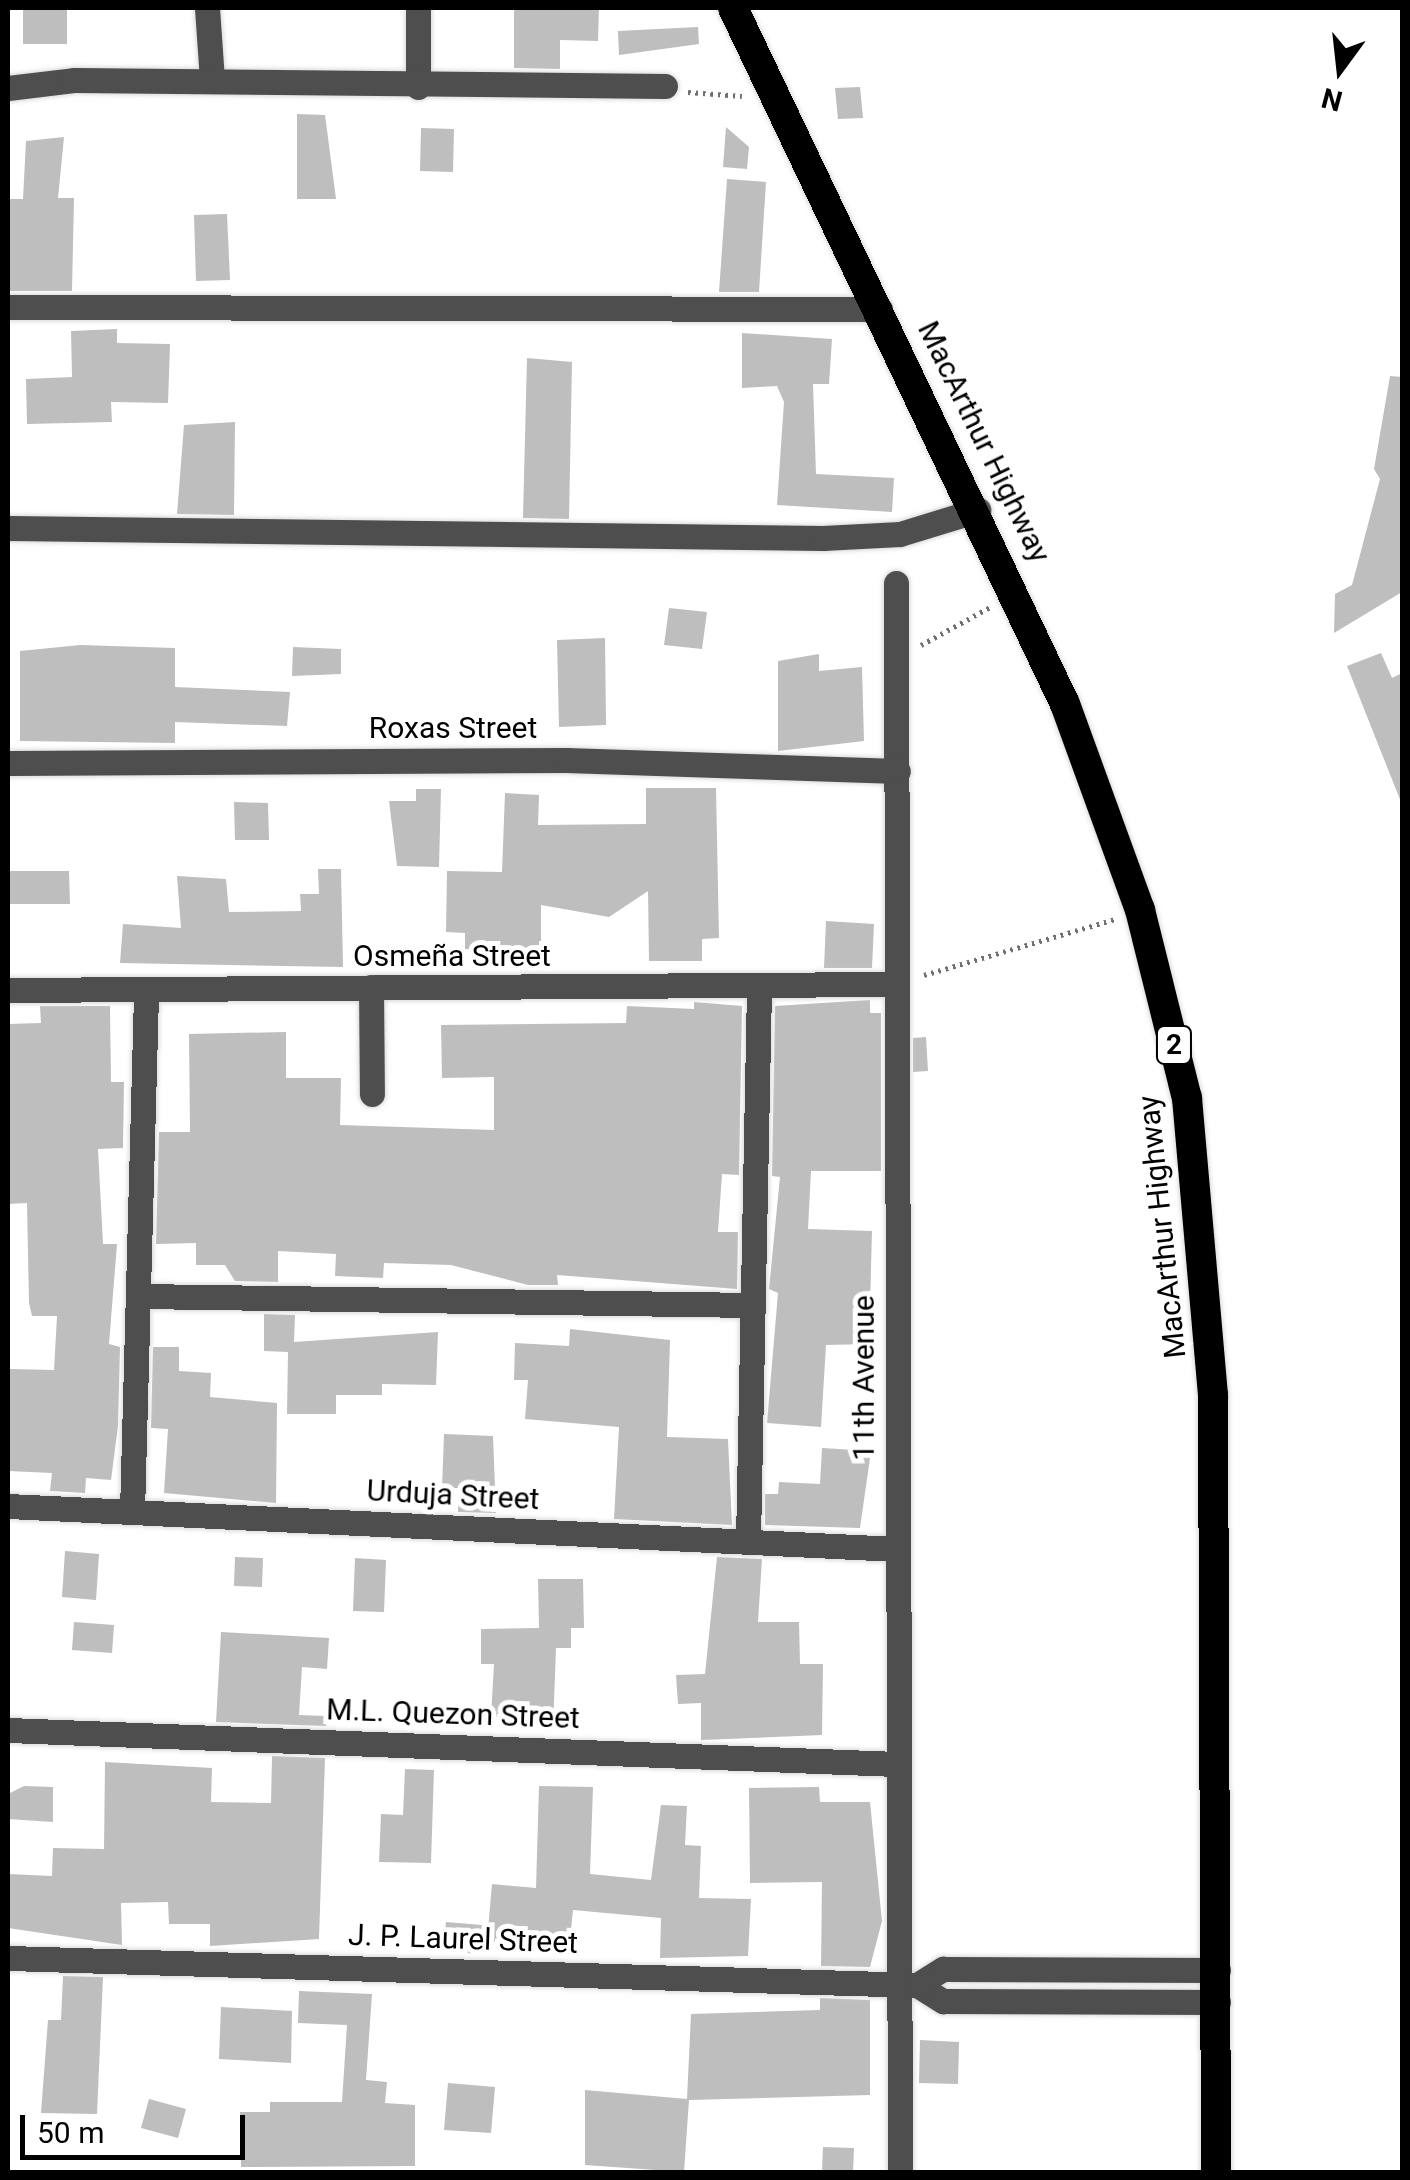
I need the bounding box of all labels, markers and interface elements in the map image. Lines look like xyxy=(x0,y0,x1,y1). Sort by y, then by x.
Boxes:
north arrow xyxy=(1290,20,1390,120)
text: N xyxy=(1318,81,1346,118)
street label: MacArthur Highway xyxy=(910,315,1058,569)
street label: Roxas Street xyxy=(369,710,537,746)
street label: Osmeña Street xyxy=(353,938,551,974)
road number: 2 xyxy=(1154,1022,1194,1068)
street label: MacArthur Highway xyxy=(1130,1094,1194,1360)
street label: 11th Avenue xyxy=(846,1295,882,1461)
street label: Urduja Street xyxy=(366,1473,540,1517)
street label: M.L. Quezon Street xyxy=(326,1692,580,1736)
street label: J. P. Laurel Street xyxy=(347,1917,579,1961)
scale bar xyxy=(25,2095,250,2157)
text: 50 m xyxy=(37,2115,104,2150)

